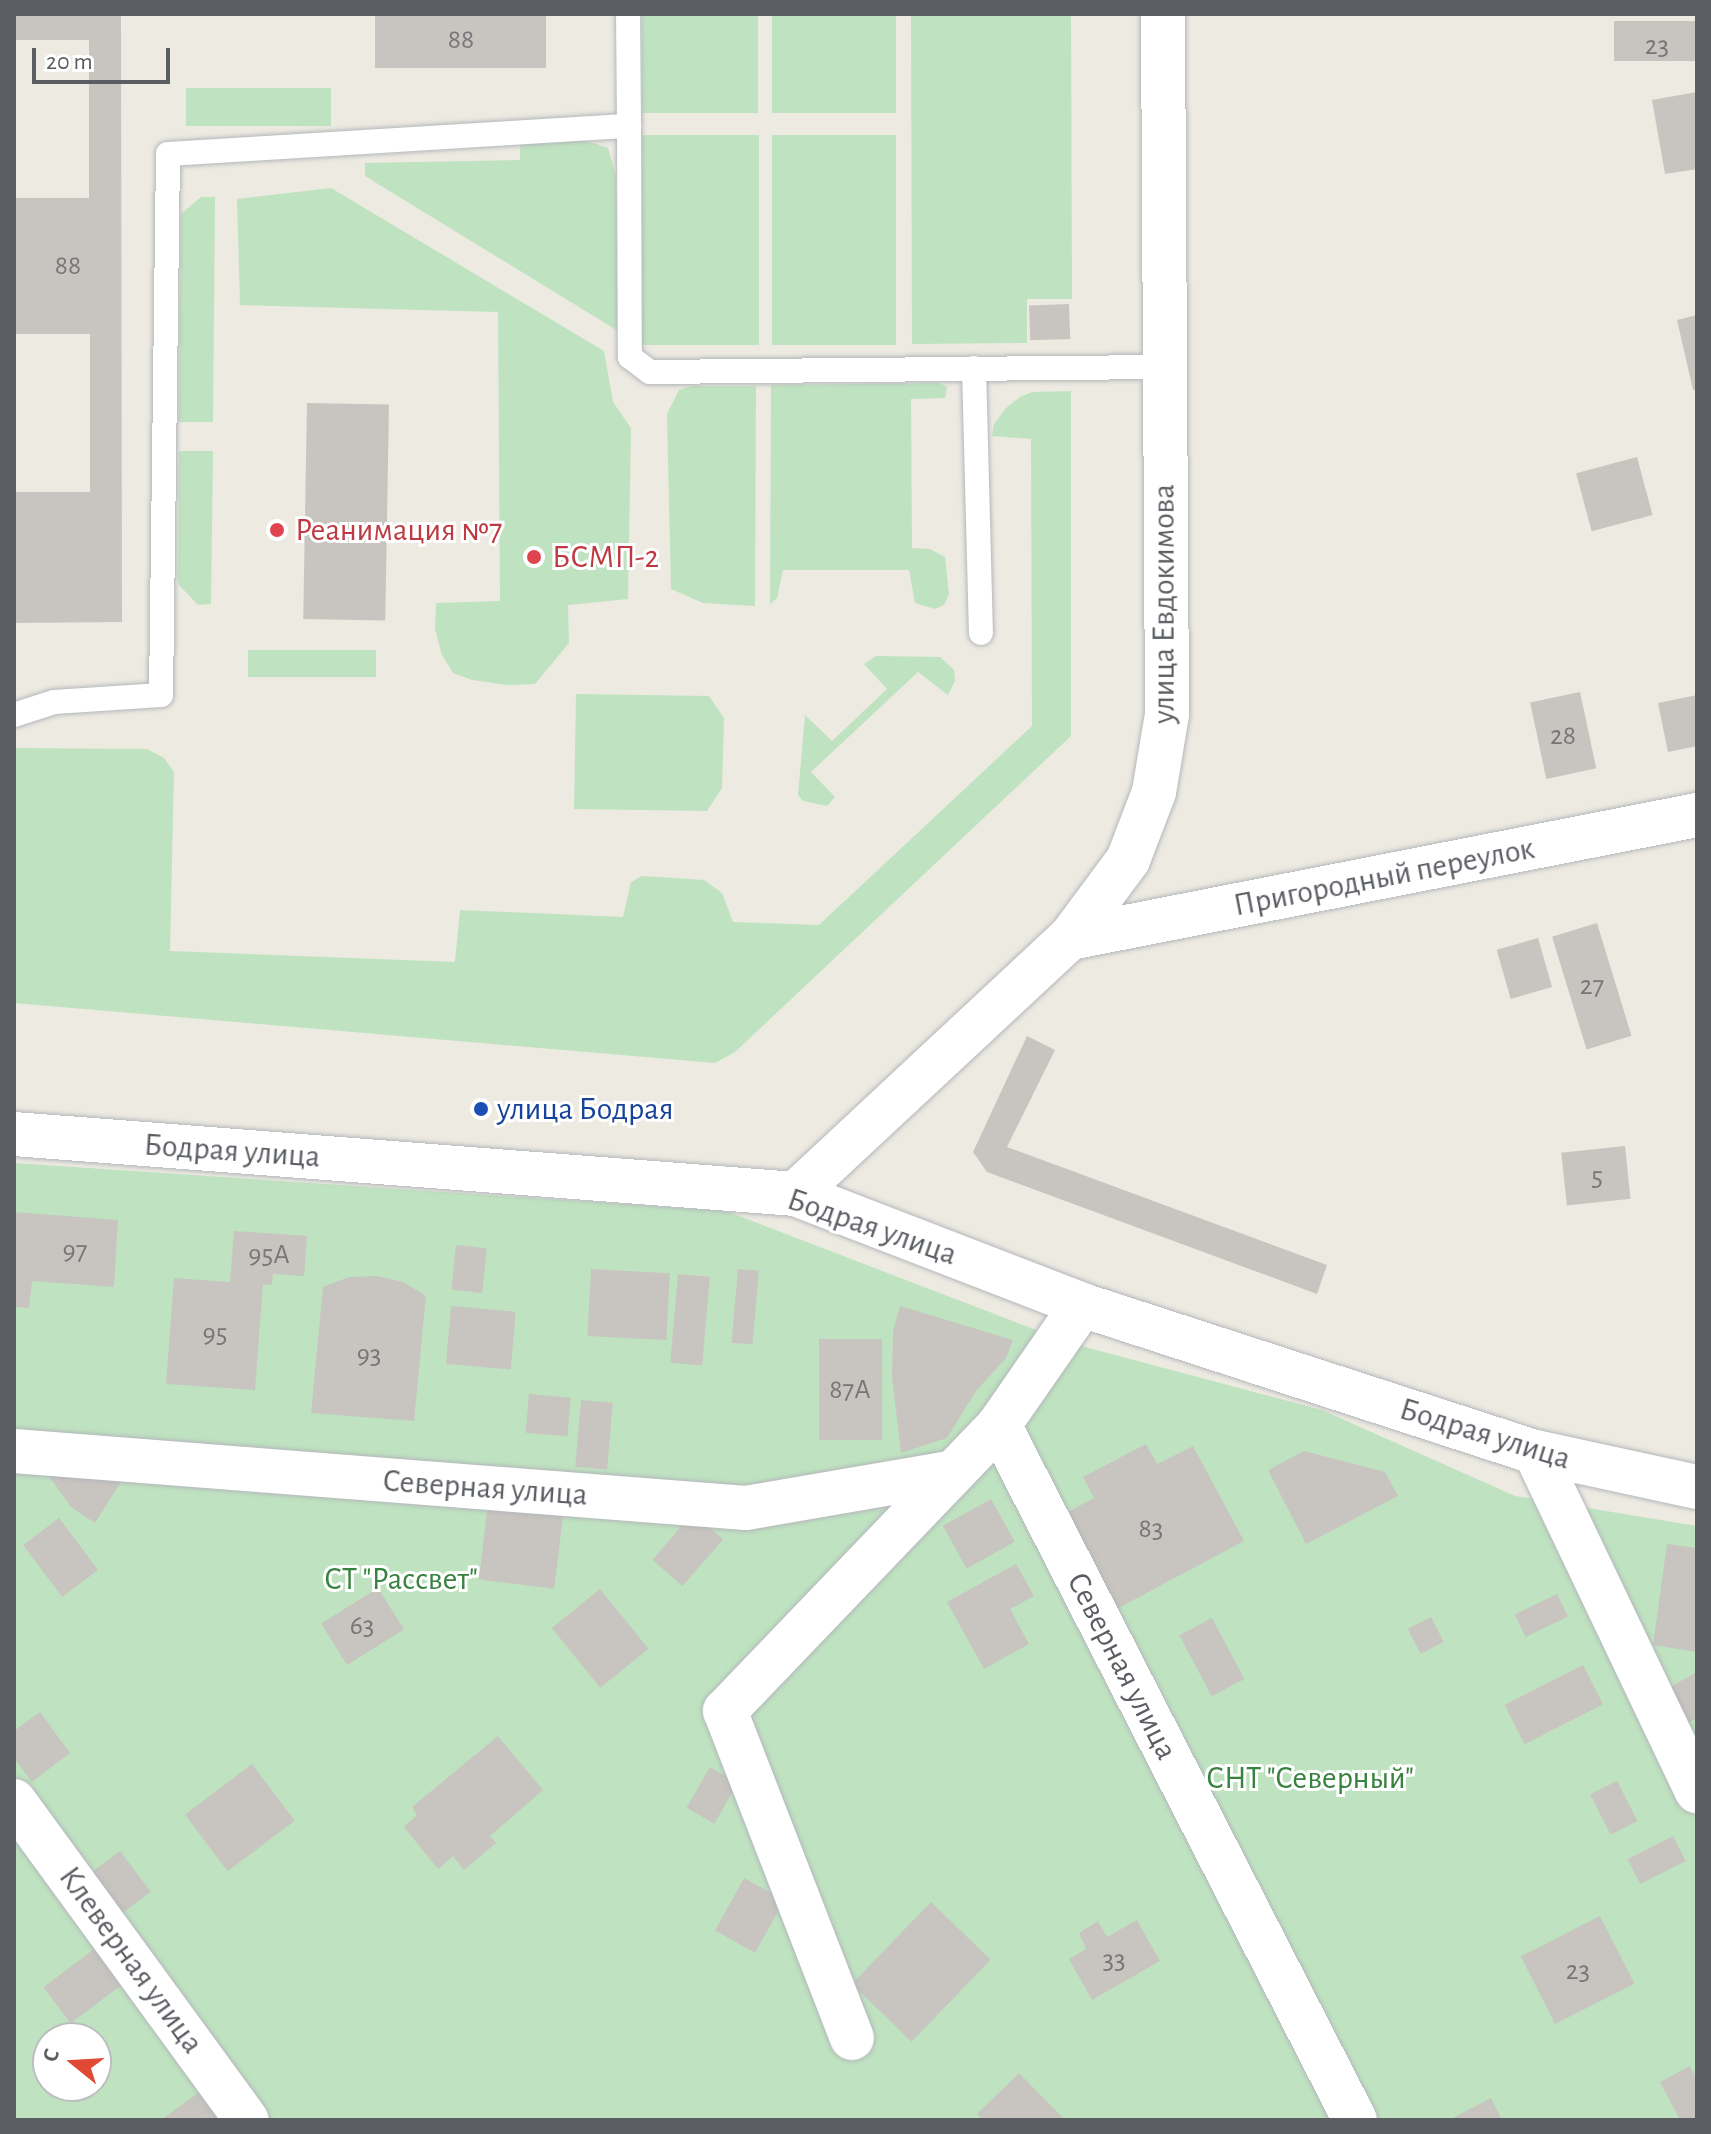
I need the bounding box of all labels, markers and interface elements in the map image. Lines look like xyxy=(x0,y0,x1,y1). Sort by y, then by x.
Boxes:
house number: 88 xyxy=(448,23,474,57)
house number: 23 xyxy=(1645,29,1669,63)
scale bar xyxy=(36,32,174,82)
text: 20 m xyxy=(46,50,93,74)
house number: 88 xyxy=(55,249,81,283)
street label: улица Евдокимова xyxy=(1145,484,1183,724)
place label: Реанимация №7 xyxy=(295,511,502,549)
marker: Реанимация №7 xyxy=(266,519,288,541)
place label: БСМП-2 xyxy=(552,538,659,576)
marker: БСМП-2 xyxy=(523,546,545,568)
house number: 28 xyxy=(1550,719,1576,753)
street label: Пригородный переулок xyxy=(1230,829,1538,925)
house number: 27 xyxy=(1580,969,1604,1003)
place label: улица Бодрая xyxy=(497,1090,674,1128)
marker: улица Бодрая xyxy=(472,1100,490,1118)
street label: Бодрая улица xyxy=(143,1126,321,1176)
house number: 5 xyxy=(1591,1160,1603,1194)
street label: Бодрая улица xyxy=(782,1180,962,1274)
house number: 97 xyxy=(63,1234,87,1268)
house number: 95А xyxy=(248,1238,290,1272)
house number: 95 xyxy=(203,1317,227,1351)
house number: 93 xyxy=(357,1338,381,1372)
house number: 87А xyxy=(829,1373,871,1407)
street label: Бодрая улица xyxy=(1395,1390,1575,1478)
street label: Северная улица xyxy=(381,1462,589,1514)
house number: 83 xyxy=(1139,1512,1163,1546)
park label: СТ "Рассвет" xyxy=(324,1560,478,1598)
street label: Северная улица xyxy=(1058,1566,1186,1766)
house number: 63 xyxy=(350,1609,374,1643)
park label: СНТ "Северный" xyxy=(1206,1759,1414,1797)
street label: Клеверная улица xyxy=(50,1859,212,2061)
house number: 33 xyxy=(1102,1943,1126,1977)
house number: 23 xyxy=(1566,1954,1590,1988)
north arrow xyxy=(32,2022,112,2102)
text: С xyxy=(39,2046,63,2064)

